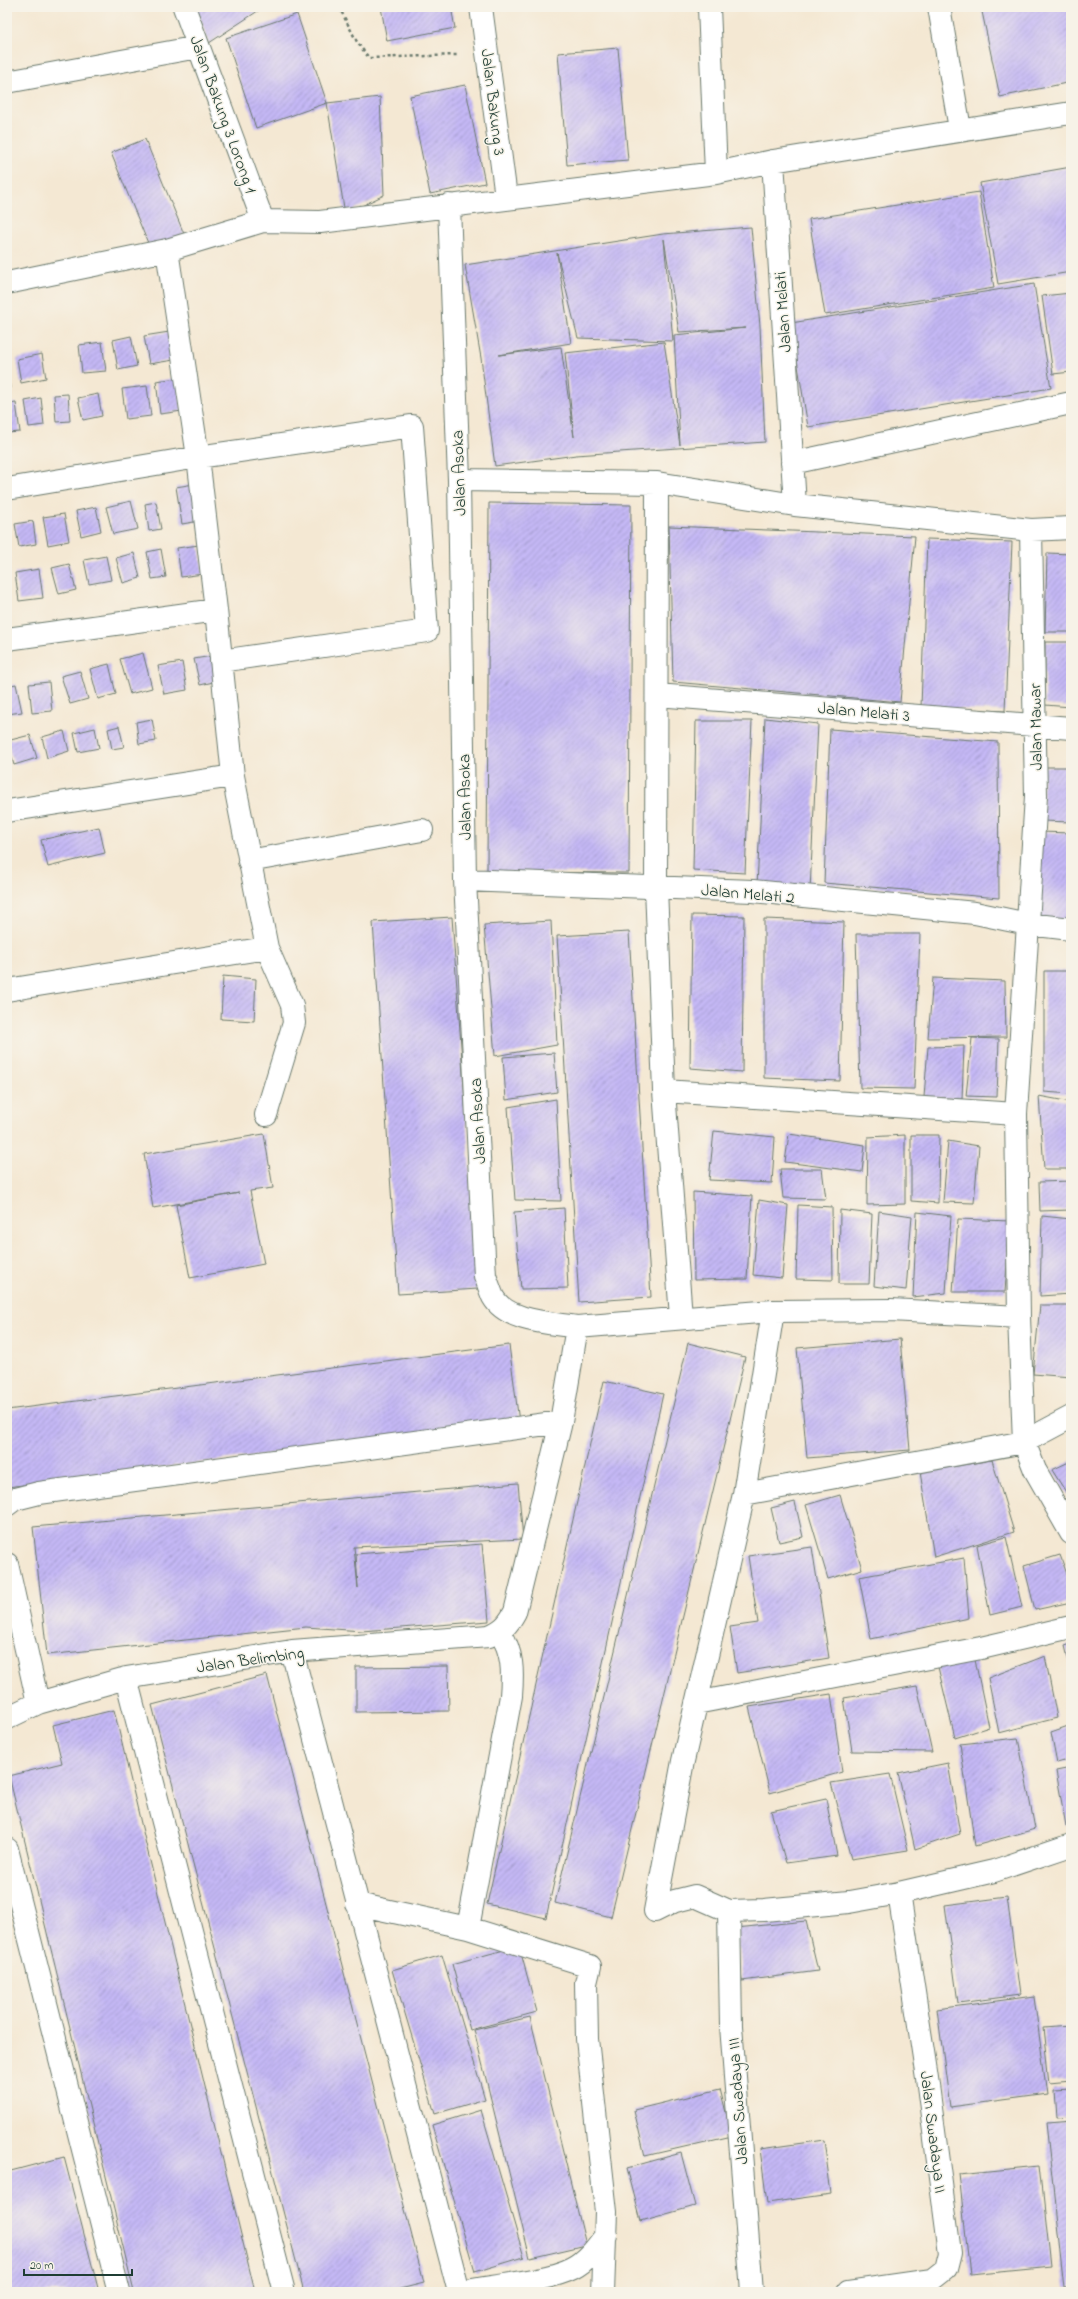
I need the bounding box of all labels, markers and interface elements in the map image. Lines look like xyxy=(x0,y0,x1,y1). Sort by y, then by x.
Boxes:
street label: Jalan Bakung 3 Lorong 1 xyxy=(181,32,263,198)
street label: Jalan Bakung 3 xyxy=(472,47,511,157)
street label: Jalan Melati xyxy=(768,271,799,353)
street label: Jalan Asoka xyxy=(446,429,473,516)
street label: Jalan Mawar xyxy=(1023,682,1050,771)
street label: Jalan Melati 3 xyxy=(817,696,911,729)
street label: Jalan Asoka xyxy=(452,754,479,840)
street label: Jalan Melati 2 xyxy=(700,878,796,911)
street label: Jalan Asoka xyxy=(464,1077,493,1165)
street label: Jalan Belimbing xyxy=(195,1641,306,1682)
street label: Jalan Swadaya III xyxy=(722,2037,756,2165)
street label: Jalan Swadaya II xyxy=(912,2070,952,2195)
scale bar xyxy=(24,2251,132,2277)
text: 20 m xyxy=(30,2257,53,2275)

